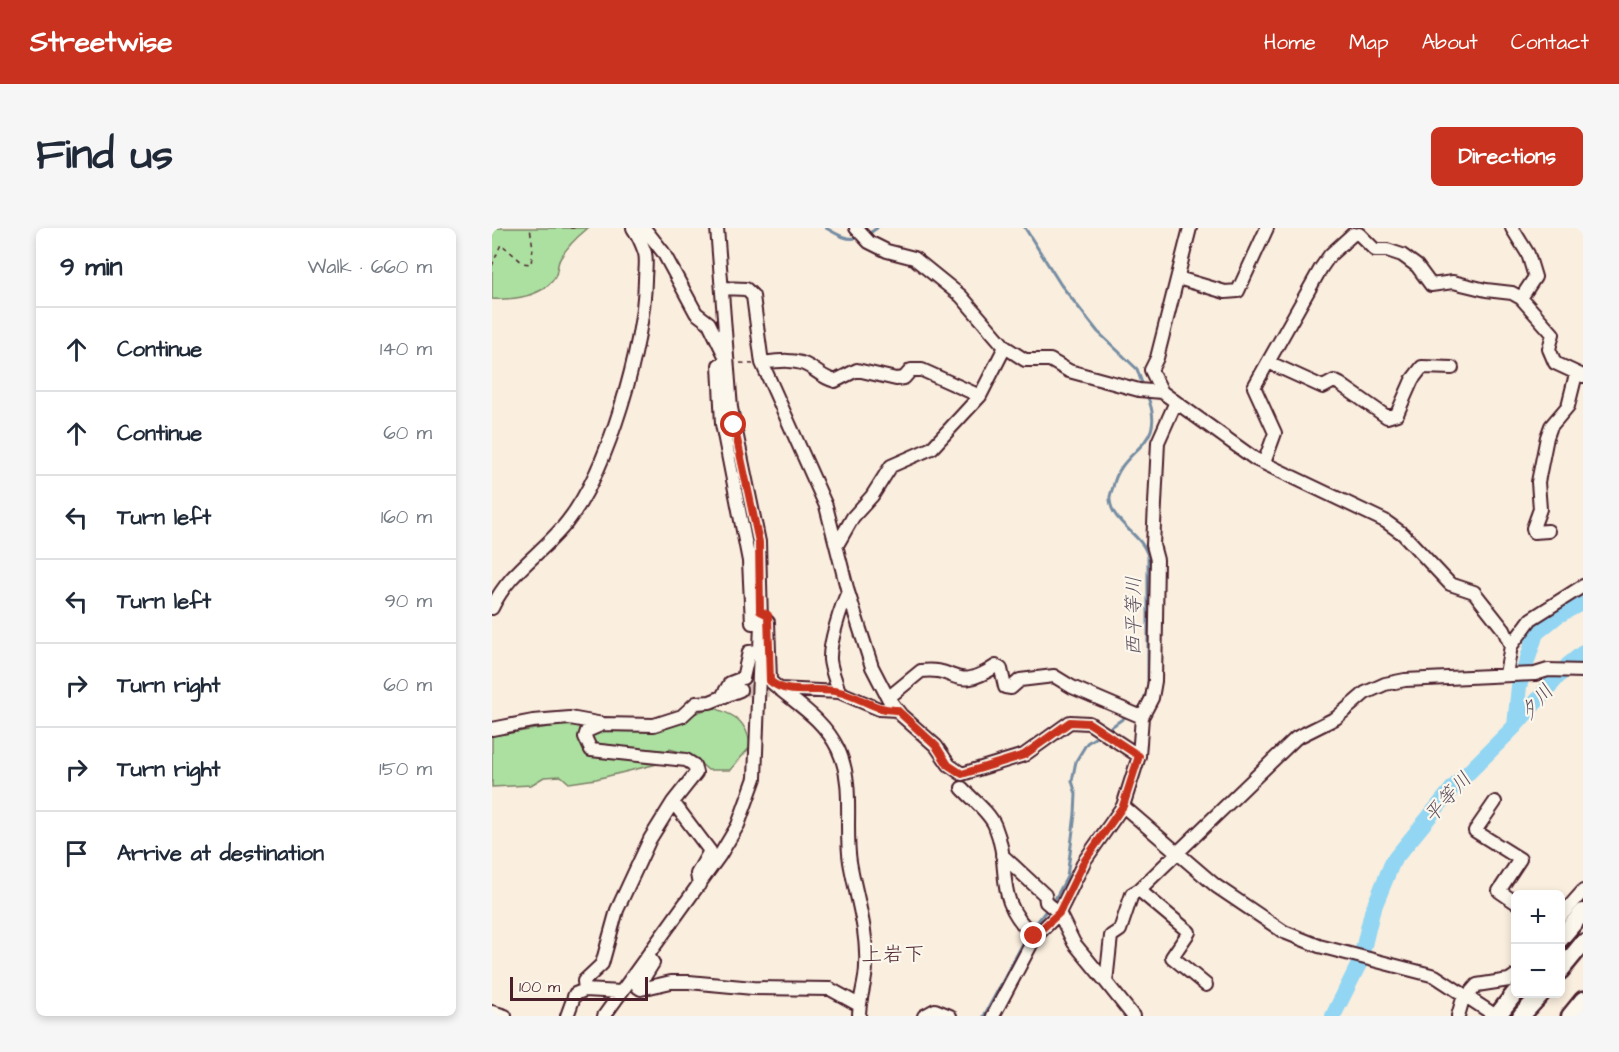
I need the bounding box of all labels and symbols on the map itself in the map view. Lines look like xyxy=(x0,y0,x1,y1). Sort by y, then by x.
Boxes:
route start xyxy=(720,411,746,437)
water label: 西平等川 xyxy=(1120,576,1148,656)
water label: 夕川 xyxy=(1513,678,1560,727)
water label: 平等川 xyxy=(1417,766,1478,829)
route end xyxy=(1020,922,1046,948)
district label: 上岩下 xyxy=(862,940,925,969)
scale bar xyxy=(510,974,648,1002)

